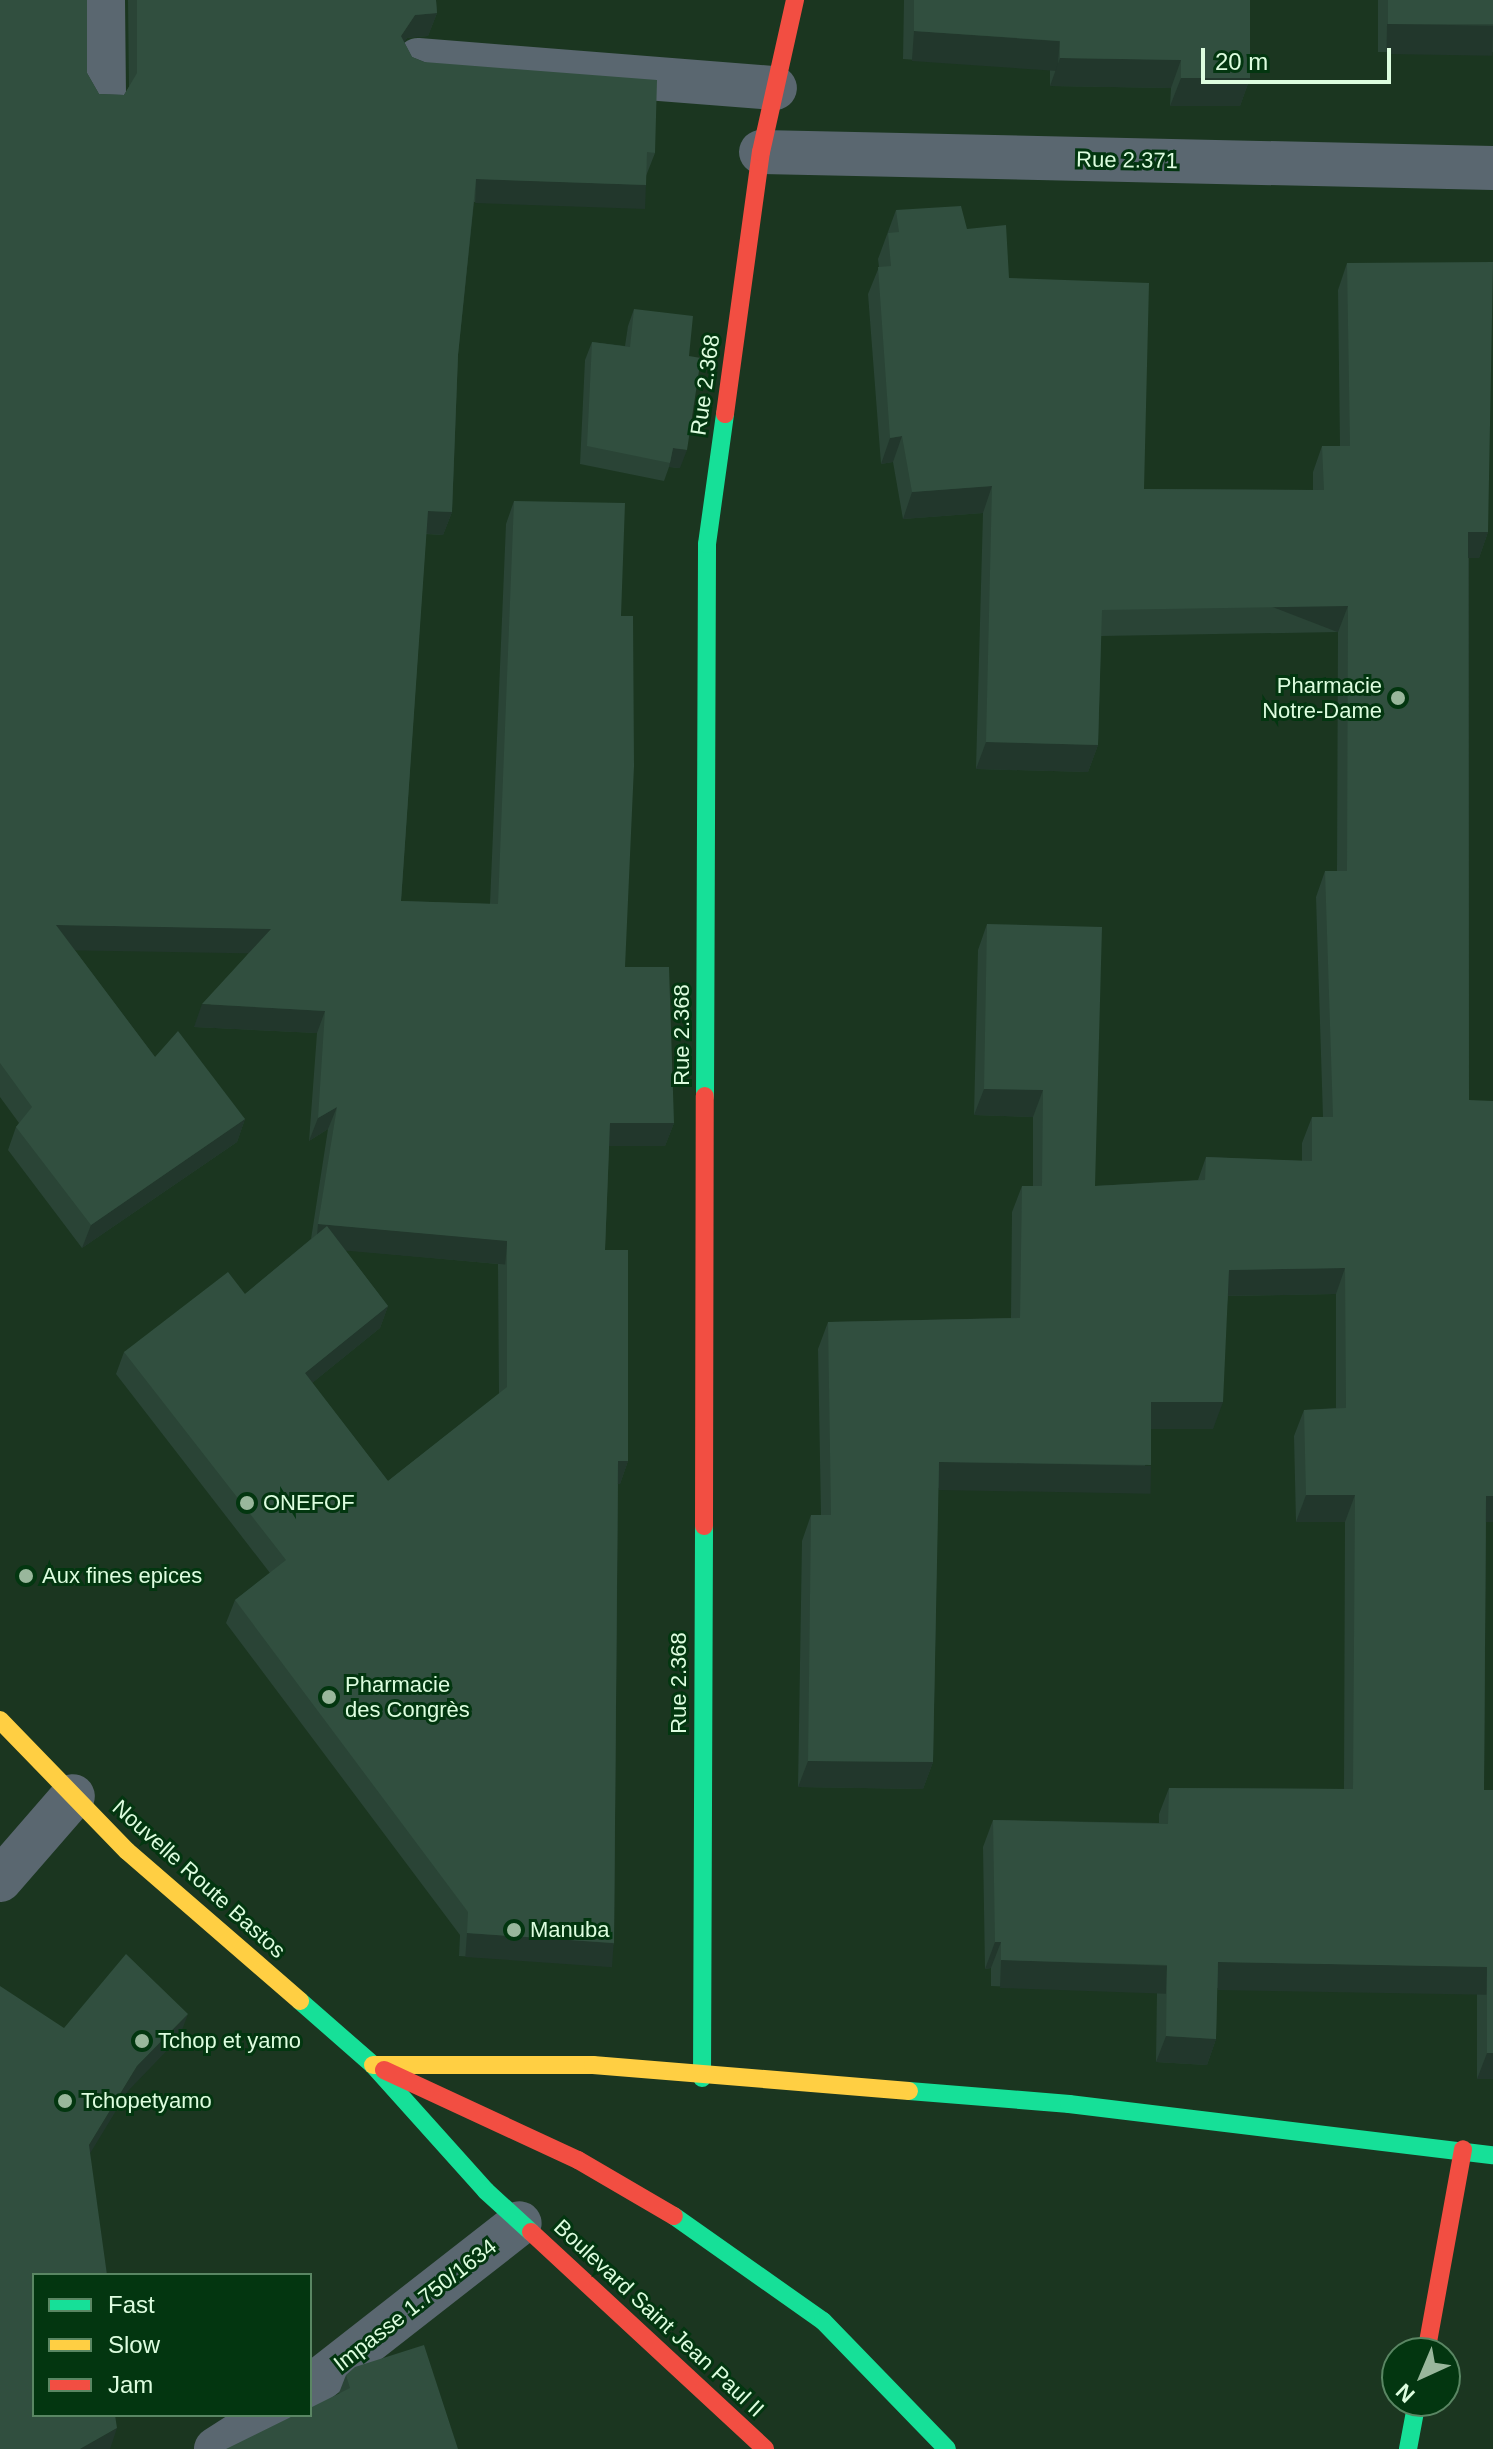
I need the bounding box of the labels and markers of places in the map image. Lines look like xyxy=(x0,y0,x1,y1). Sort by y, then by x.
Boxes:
place label: Pharmacie Notre-Dame xyxy=(1262,672,1382,724)
marker: Pharmacie Notre-Dame xyxy=(1389,689,1407,707)
place label: ONEFOF xyxy=(263,1490,355,1516)
marker: ONEFOF xyxy=(238,1494,256,1512)
place label: Aux fines epices xyxy=(42,1563,202,1589)
marker: Aux fines epices xyxy=(17,1567,35,1585)
place label: Pharmacie des Congrès xyxy=(345,1671,470,1722)
marker: Pharmacie des Congrès xyxy=(320,1688,338,1706)
place label: Manuba xyxy=(530,1917,610,1943)
marker: Manuba xyxy=(505,1921,523,1939)
place label: Tchop et yamo xyxy=(158,2028,301,2054)
marker: Tchop et yamo xyxy=(133,2032,151,2050)
place label: Tchopetyamo xyxy=(81,2088,212,2114)
marker: Tchopetyamo xyxy=(56,2092,74,2110)

